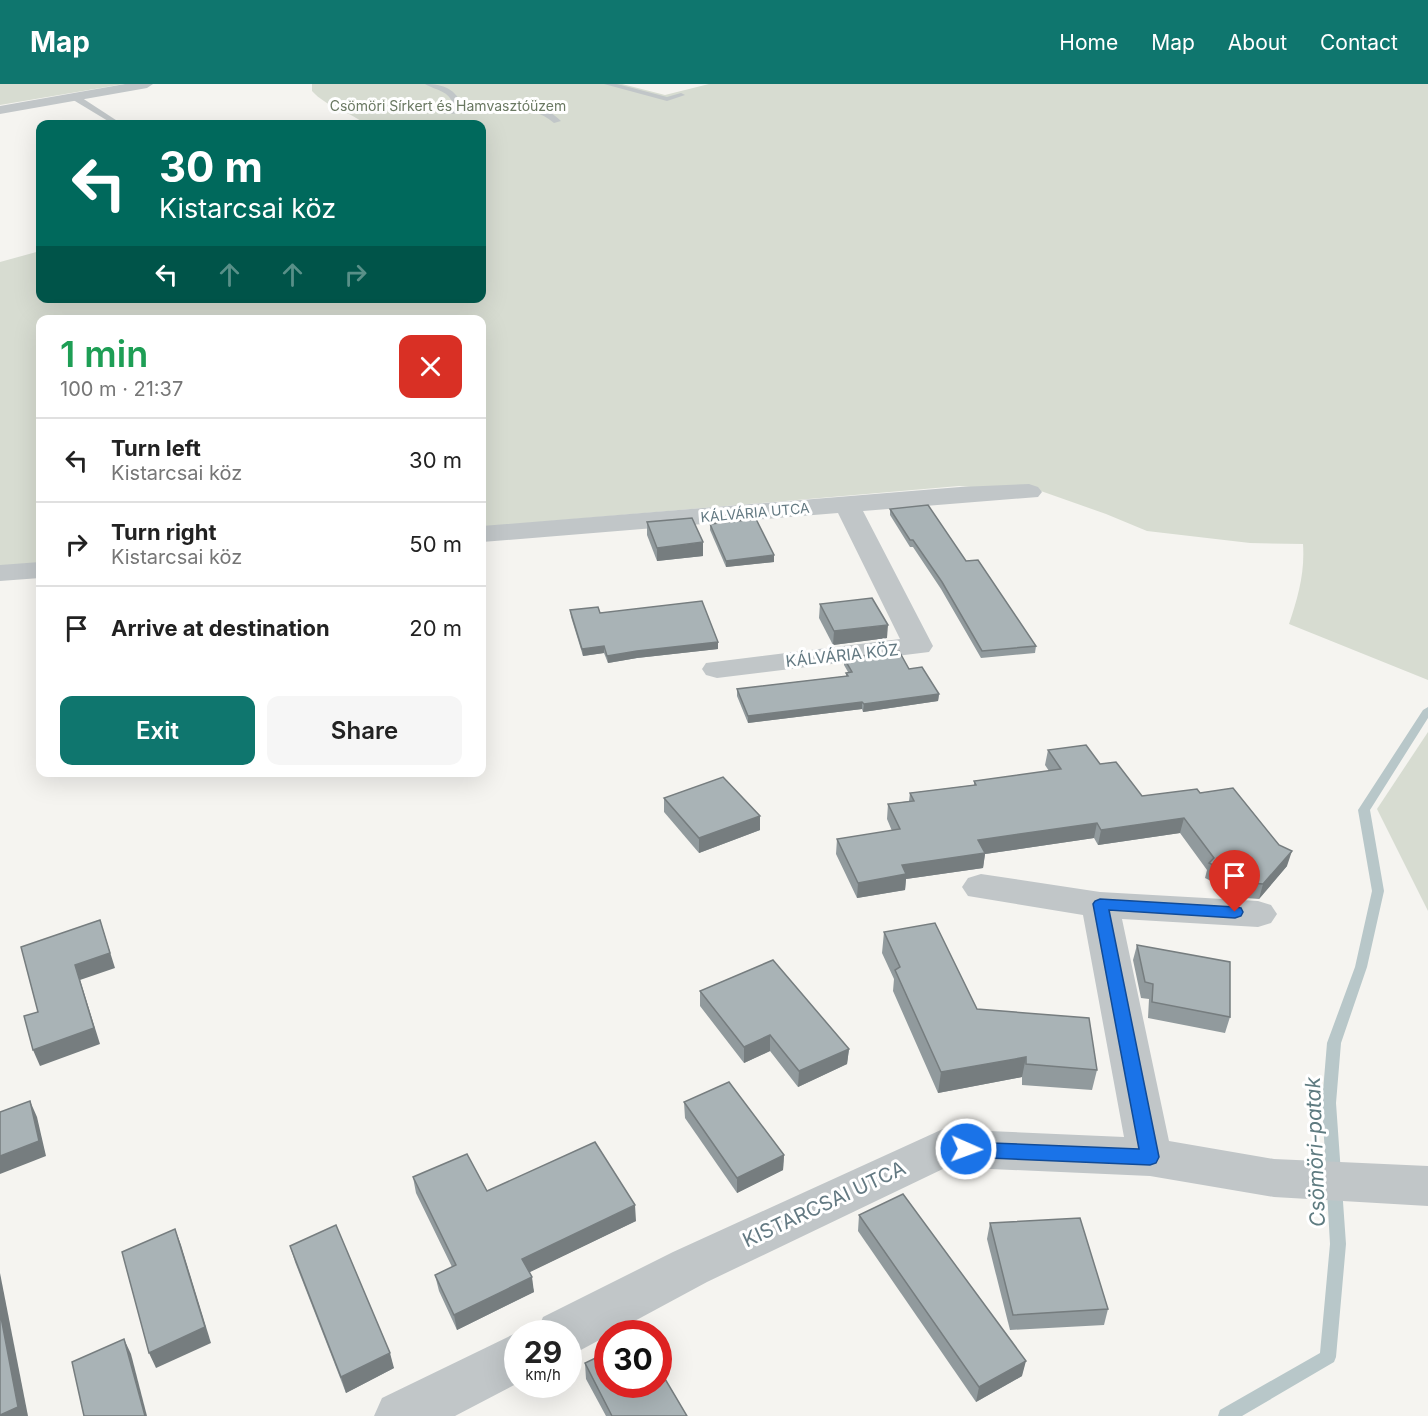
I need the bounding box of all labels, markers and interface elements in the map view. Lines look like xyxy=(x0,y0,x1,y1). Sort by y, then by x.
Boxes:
text: Map xyxy=(30,25,90,59)
text: Home xyxy=(1059,30,1118,55)
text: Map xyxy=(1151,30,1195,55)
text: About xyxy=(1228,30,1287,55)
text: Contact xyxy=(1320,30,1398,55)
park label: Csömöri Sírkert és Hamvasztóüzem xyxy=(330,97,566,114)
text: 30 m xyxy=(159,141,263,192)
icon: left xyxy=(60,144,138,222)
text: Kistarcsai köz xyxy=(159,192,336,225)
icon: left xyxy=(150,258,183,291)
icon: ahead xyxy=(213,258,246,291)
icon: ahead xyxy=(276,258,309,291)
icon: right xyxy=(339,258,372,291)
text: 1 min xyxy=(60,332,148,376)
button: close xyxy=(399,335,462,398)
text: 100 m · 21:37 xyxy=(60,377,183,401)
text: Turn left xyxy=(111,435,201,461)
icon: left xyxy=(60,444,93,477)
text: 30 m xyxy=(409,447,462,473)
text: Kistarcsai köz xyxy=(111,461,242,485)
street label: KÁLVÁRIA UTCA xyxy=(700,499,811,525)
text: Turn right xyxy=(111,519,217,545)
icon: right xyxy=(60,528,93,561)
text: 50 m xyxy=(409,531,462,557)
text: Kistarcsai köz xyxy=(111,545,242,569)
icon: arrive xyxy=(60,612,93,645)
text: Arrive at destination xyxy=(111,615,330,641)
text: 20 m xyxy=(409,615,462,641)
street label: KÁLVÁRIA KÖZ xyxy=(785,639,899,671)
button: Exit xyxy=(60,696,255,765)
button: Share xyxy=(267,696,462,765)
pin xyxy=(1209,850,1260,912)
icon: arrive xyxy=(1218,859,1251,892)
water label: Csömöri-patak xyxy=(1300,1076,1330,1227)
position arrow xyxy=(934,1117,998,1181)
street label: KISTARCSAI UTCA xyxy=(739,1156,909,1252)
speed limit sign: 30 xyxy=(594,1320,672,1398)
text: 29 xyxy=(524,1334,562,1370)
text: km/h xyxy=(525,1365,561,1384)

